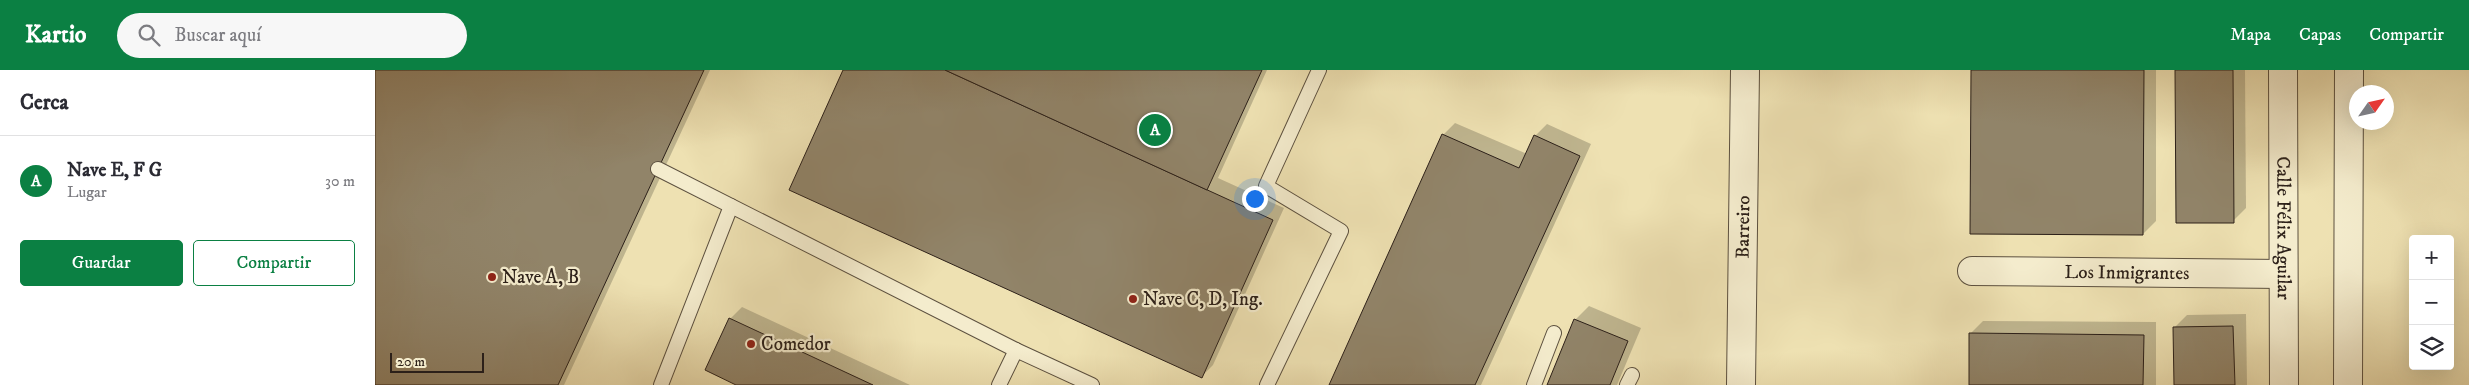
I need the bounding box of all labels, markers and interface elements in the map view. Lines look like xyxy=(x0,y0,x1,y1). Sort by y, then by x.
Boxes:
search box xyxy=(117,13,467,58)
text: Kartio xyxy=(25,20,87,50)
icon: search xyxy=(135,21,163,49)
text: Buscar aquí xyxy=(175,24,261,47)
text: Mapa xyxy=(2230,24,2271,46)
text: Capas xyxy=(2299,24,2341,46)
text: Compartir xyxy=(2369,24,2444,46)
north arrow xyxy=(2349,85,2394,130)
text: Cerca xyxy=(20,90,68,116)
pin: A xyxy=(1139,111,1171,149)
street label: Calle Félix Aguilar xyxy=(2272,156,2295,300)
text: Nave E, F G xyxy=(67,159,162,182)
text: A xyxy=(31,171,41,191)
text: 30 m xyxy=(325,171,355,191)
text: Lugar xyxy=(67,182,107,202)
your location xyxy=(1242,186,1268,212)
street label: Barreiro xyxy=(1731,195,1755,259)
map controls xyxy=(2409,235,2454,370)
button: + xyxy=(2409,235,2454,280)
button: Guardar xyxy=(20,240,183,286)
button: Compartir xyxy=(193,240,355,286)
street label: Los Inmigrantes xyxy=(2064,260,2190,285)
place label: Nave A, B xyxy=(502,266,579,289)
marker: Nave A, B xyxy=(486,271,498,283)
button: − xyxy=(2409,280,2454,325)
place label: Nave C, D, Ing. xyxy=(1143,288,1263,311)
marker: Nave C, D, Ing. xyxy=(1127,293,1139,305)
button: layers xyxy=(2409,325,2454,370)
place label: Comedor xyxy=(761,333,831,356)
marker: Comedor xyxy=(745,338,757,350)
scale bar xyxy=(390,350,484,373)
text: 20 m xyxy=(397,353,425,371)

